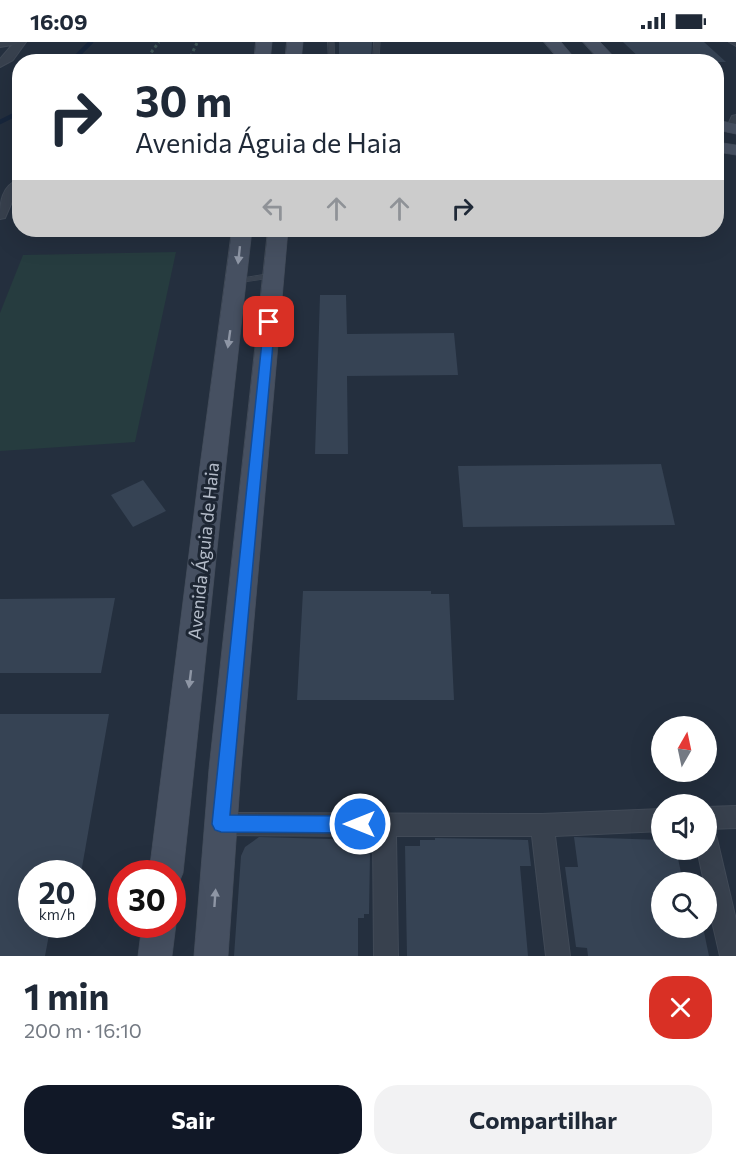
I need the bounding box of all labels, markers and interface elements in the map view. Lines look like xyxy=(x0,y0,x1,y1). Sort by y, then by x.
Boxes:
text: 16:09 xyxy=(30,8,88,35)
text: 30 m xyxy=(135,74,232,126)
icon: right xyxy=(36,78,114,156)
text: Avenida Águia de Haia xyxy=(135,126,402,159)
icon: left xyxy=(257,192,290,225)
icon: ahead xyxy=(320,192,353,225)
icon: ahead xyxy=(383,192,416,225)
icon: right xyxy=(446,192,479,225)
one-way arrow xyxy=(234,246,244,265)
pin xyxy=(243,296,294,347)
icon: arrive xyxy=(252,305,285,338)
one-way arrow xyxy=(224,330,233,349)
street label: Avenida Águia de Haia xyxy=(183,461,223,641)
one-way arrow xyxy=(185,670,194,689)
north arrow xyxy=(651,716,717,782)
map controls xyxy=(651,716,717,938)
position arrow xyxy=(328,792,392,856)
button: sound xyxy=(651,794,717,860)
speed limit sign: 30 xyxy=(108,860,186,938)
button: search xyxy=(651,872,717,938)
text: 20 xyxy=(39,873,75,910)
one-way arrow xyxy=(211,888,220,907)
text: km/h xyxy=(39,905,75,923)
text: 1 min xyxy=(24,973,109,1017)
button: close xyxy=(649,976,712,1039)
text: 200 m · 16:10 xyxy=(24,1018,142,1042)
button: Sair xyxy=(24,1085,362,1154)
button: Compartilhar xyxy=(374,1085,712,1154)

